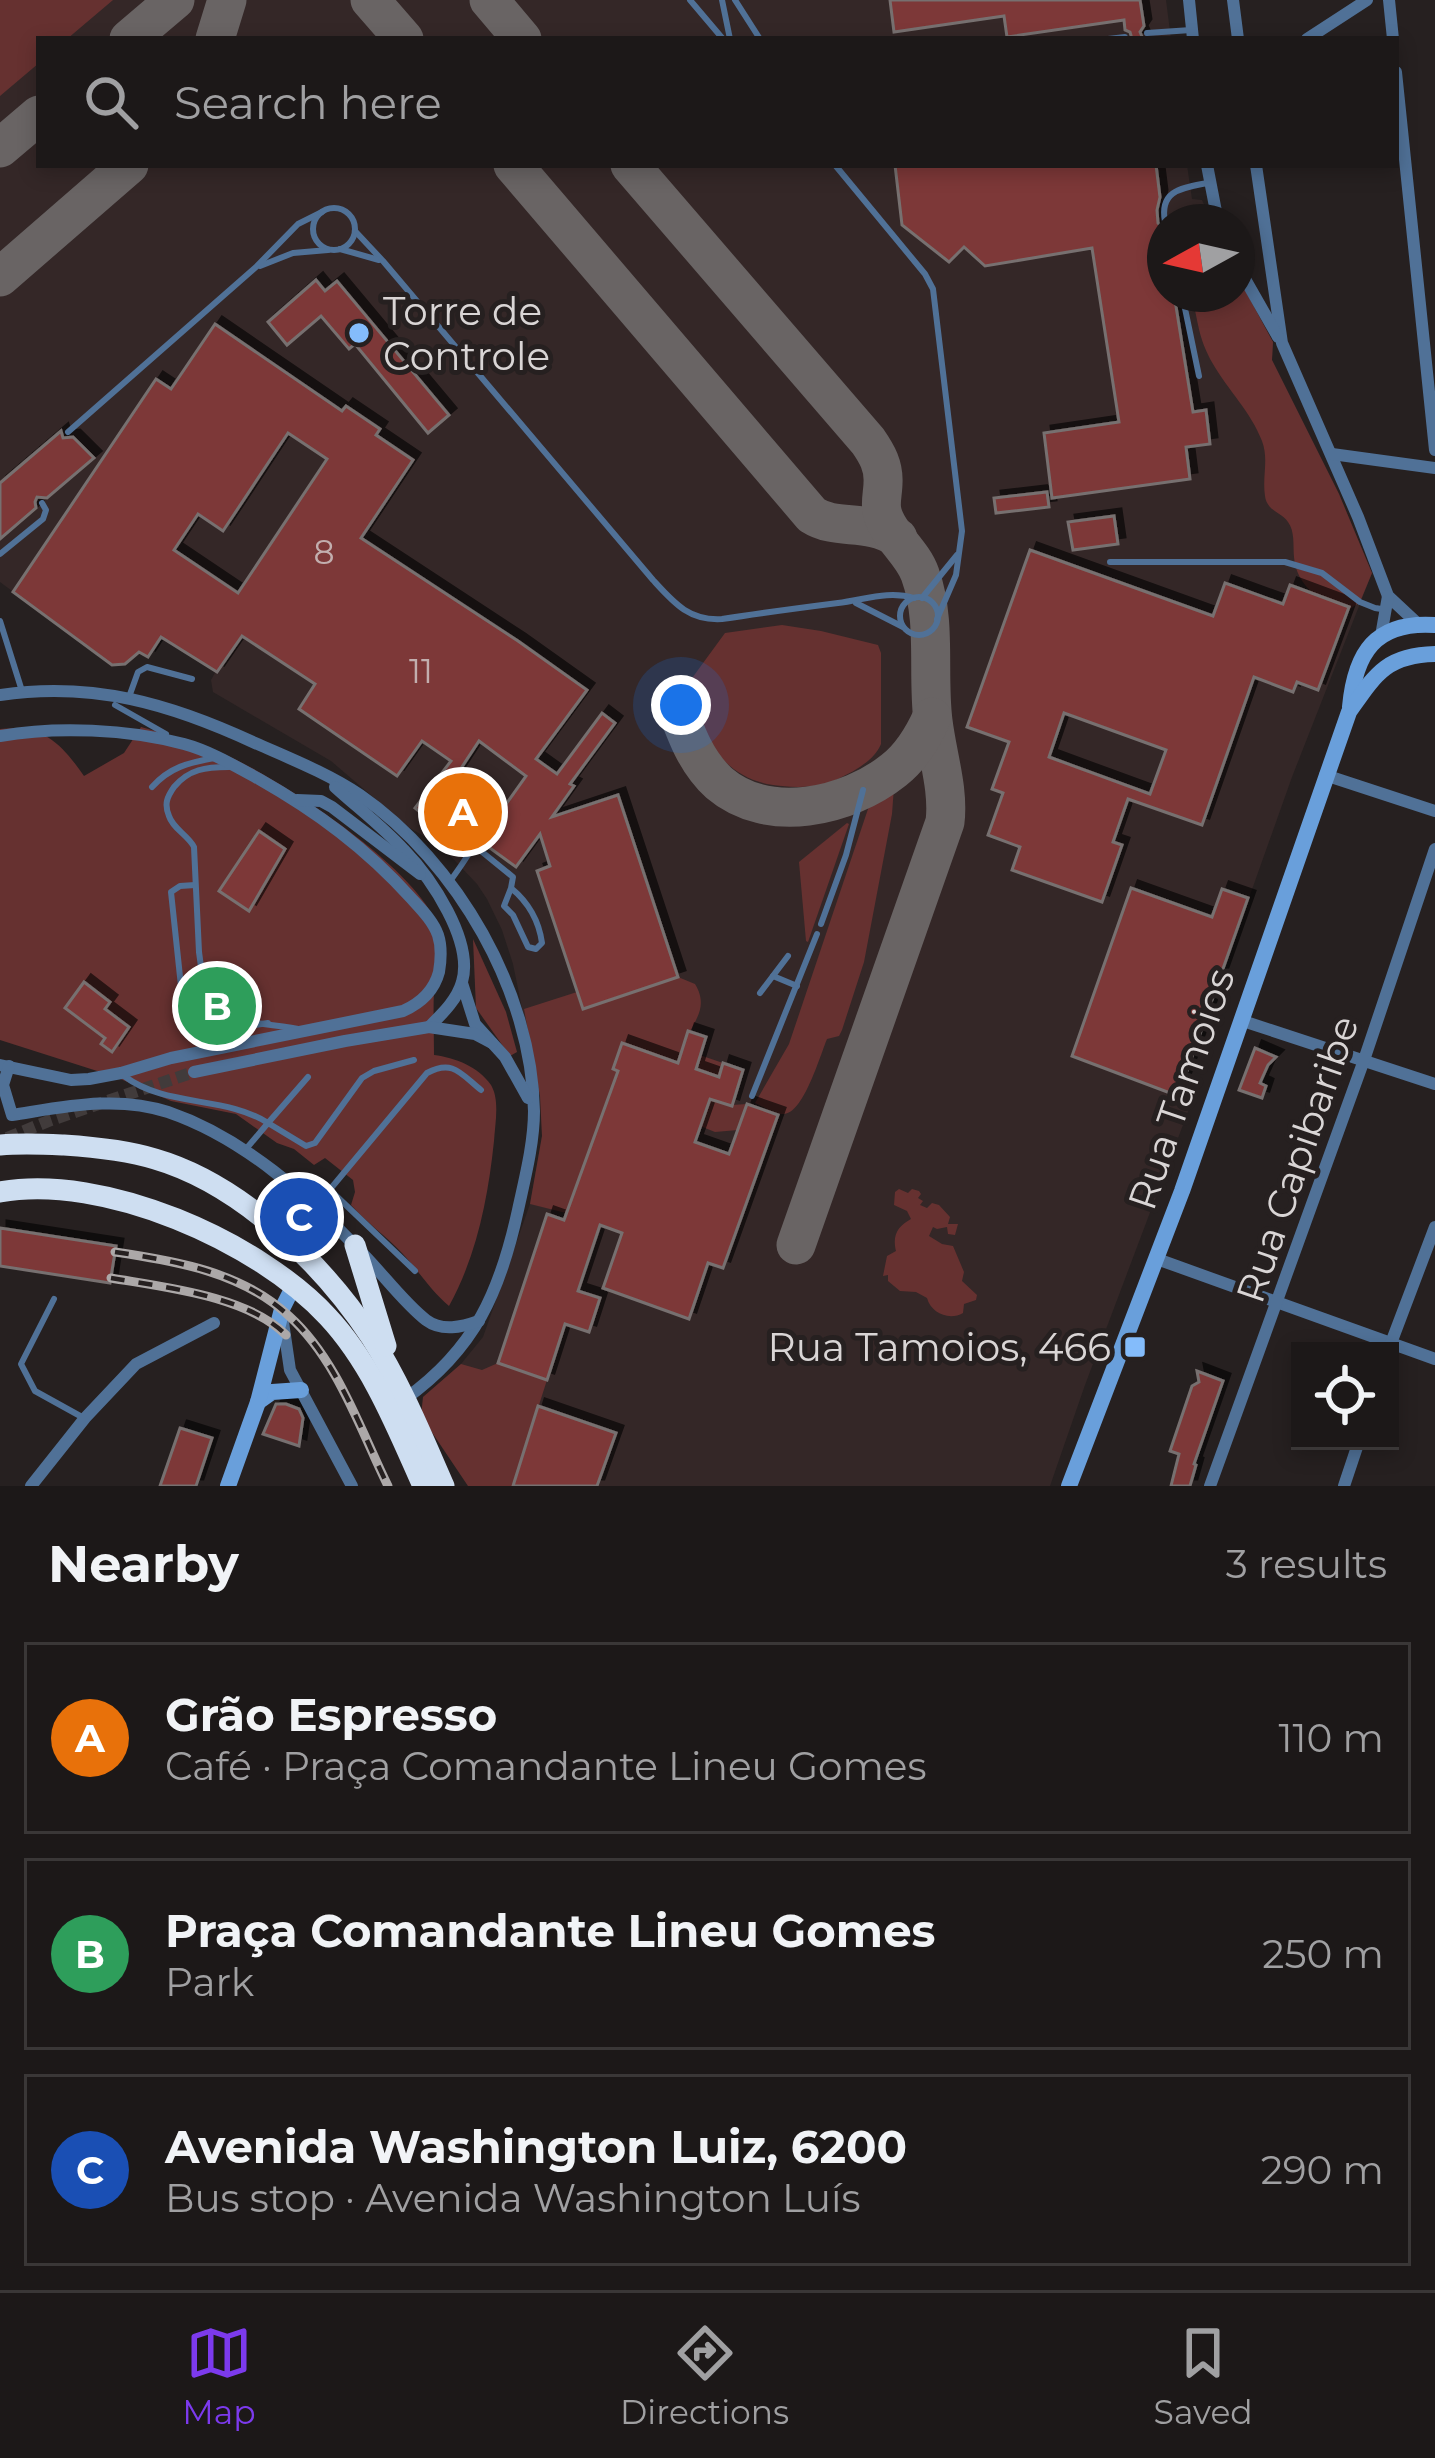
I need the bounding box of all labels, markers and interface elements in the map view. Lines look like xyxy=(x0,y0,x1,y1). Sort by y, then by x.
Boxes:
search box xyxy=(36,36,1399,168)
icon: search xyxy=(78,69,144,135)
text: Search here xyxy=(174,75,442,130)
north arrow xyxy=(1147,204,1255,312)
place label: Torre de Controle xyxy=(383,287,550,380)
marker: Torre de Controle xyxy=(346,320,372,346)
house number: 8 xyxy=(313,532,335,572)
house number: 11 xyxy=(409,651,433,691)
your location xyxy=(651,675,711,735)
pin: A xyxy=(424,767,502,857)
pin: B xyxy=(178,961,256,1051)
street label: Rua Tamoios xyxy=(1117,962,1245,1216)
street label: Rua Capibaribe xyxy=(1225,1009,1369,1309)
pin: C xyxy=(260,1172,338,1262)
place label: Rua Tamoios, 466 xyxy=(768,1323,1111,1371)
marker: Rua Tamoios, 466 xyxy=(1122,1334,1148,1360)
map controls xyxy=(1291,1342,1399,1450)
button: locate xyxy=(1291,1342,1399,1450)
text: Nearby xyxy=(48,1533,239,1595)
text: 3 results xyxy=(1226,1540,1387,1588)
text: Grão Espresso xyxy=(165,1687,497,1742)
text: A xyxy=(75,1714,105,1762)
text: 110 m xyxy=(1278,1714,1384,1762)
text: Café · Praça Comandante Lineu Gomes xyxy=(165,1742,926,1790)
text: Praça Comandante Lineu Gomes xyxy=(165,1903,935,1958)
text: B xyxy=(75,1930,105,1978)
text: 250 m xyxy=(1262,1930,1384,1978)
text: Park xyxy=(165,1958,254,2006)
text: Avenida Washington Luiz, 6200 xyxy=(165,2119,907,2174)
text: C xyxy=(76,2146,104,2194)
text: 290 m xyxy=(1261,2146,1384,2194)
text: Bus stop · Avenida Washington Luís xyxy=(165,2174,860,2222)
tab: Map xyxy=(182,2320,256,2432)
tab: Directions xyxy=(620,2320,789,2432)
tab: Saved xyxy=(1154,2320,1253,2432)

